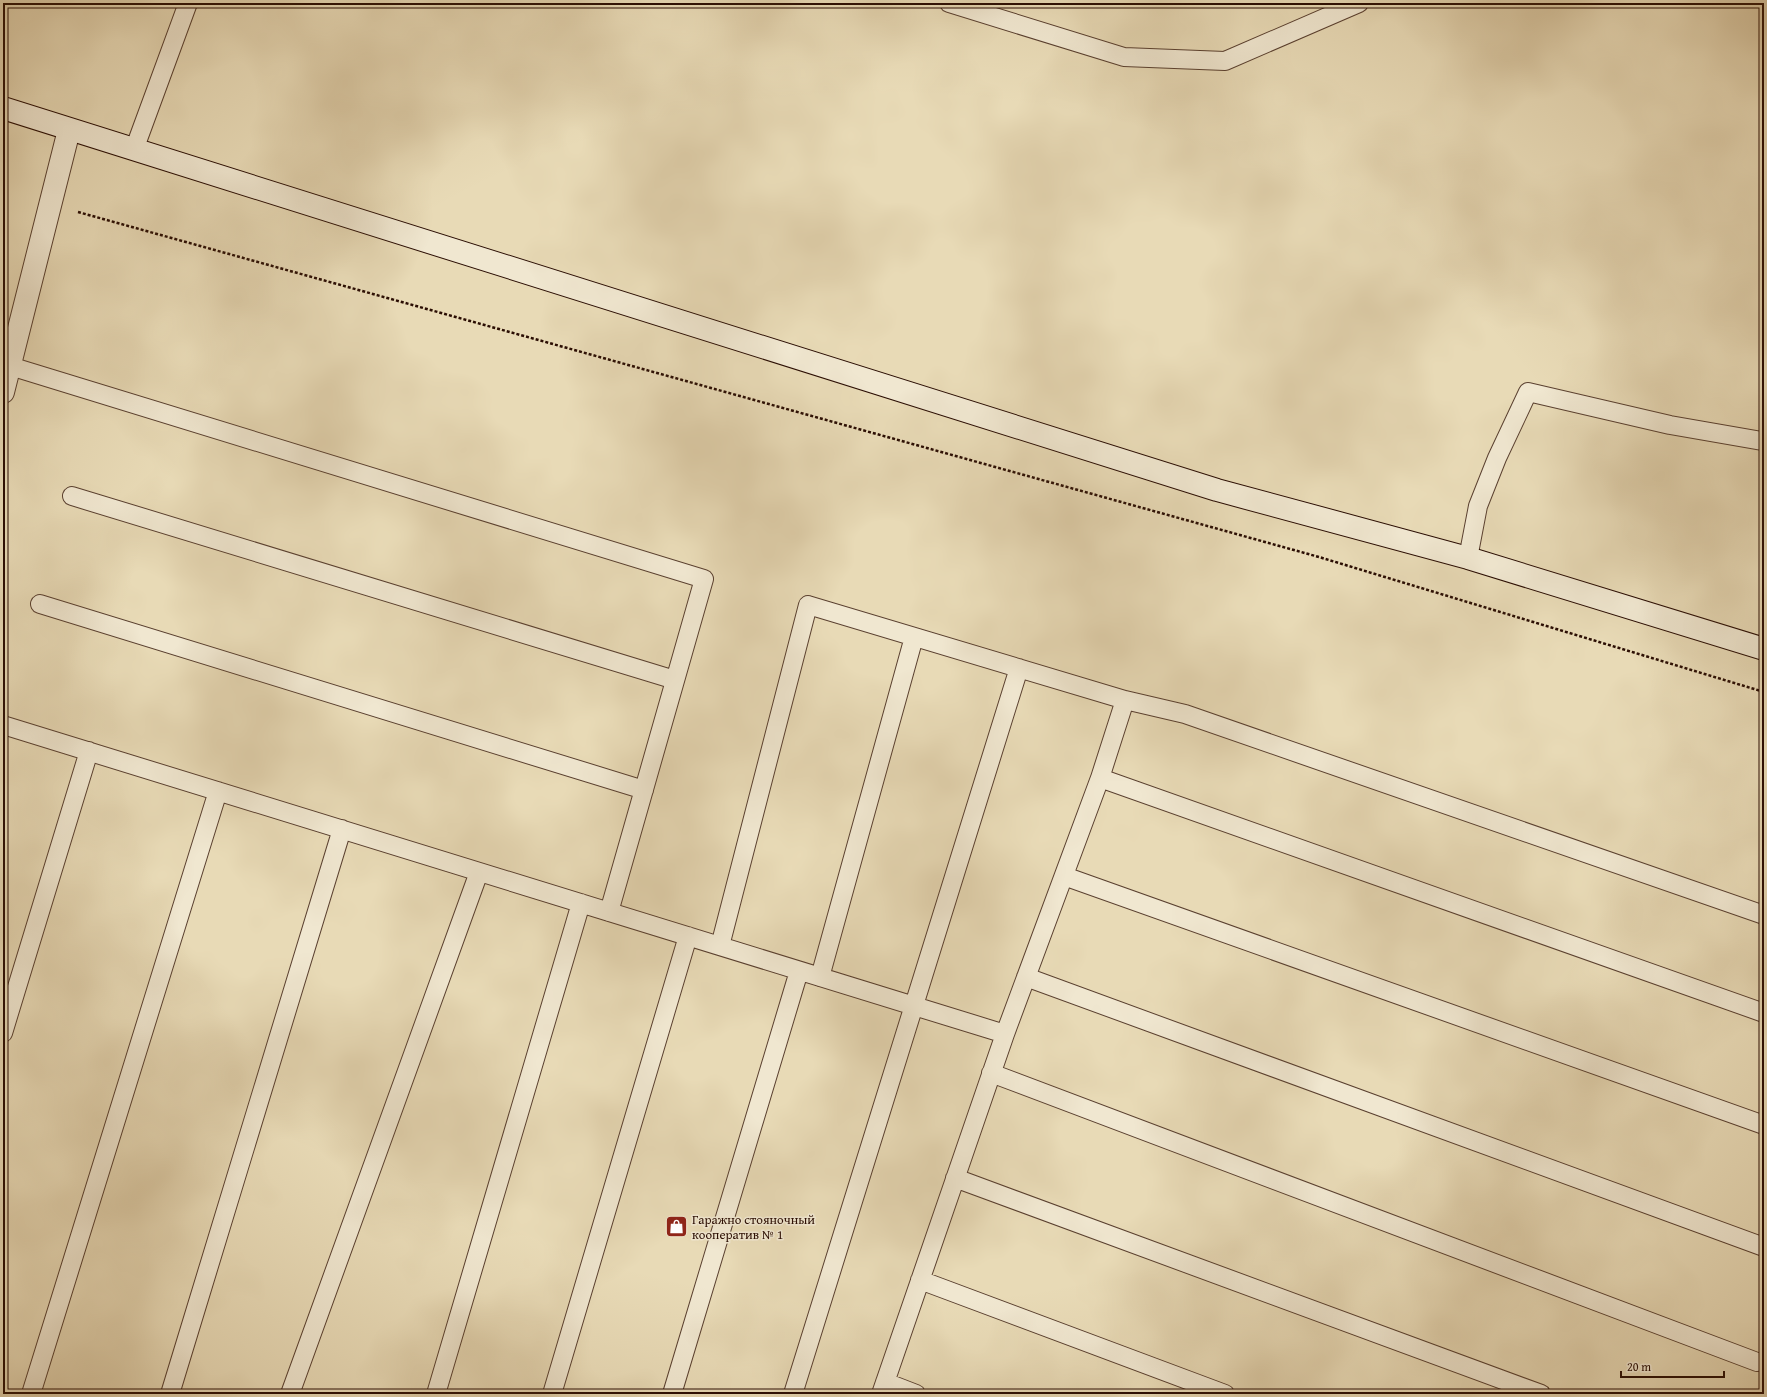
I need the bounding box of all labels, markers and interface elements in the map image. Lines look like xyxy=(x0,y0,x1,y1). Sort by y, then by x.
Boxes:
place label: Гаражно стояночный кооператив № 1 xyxy=(692,1210,815,1244)
shop icon: Гаражно стояночный кооператив № 1 xyxy=(663,1213,689,1239)
scale bar xyxy=(1621,1353,1724,1379)
text: 20 m xyxy=(1627,1358,1651,1375)

